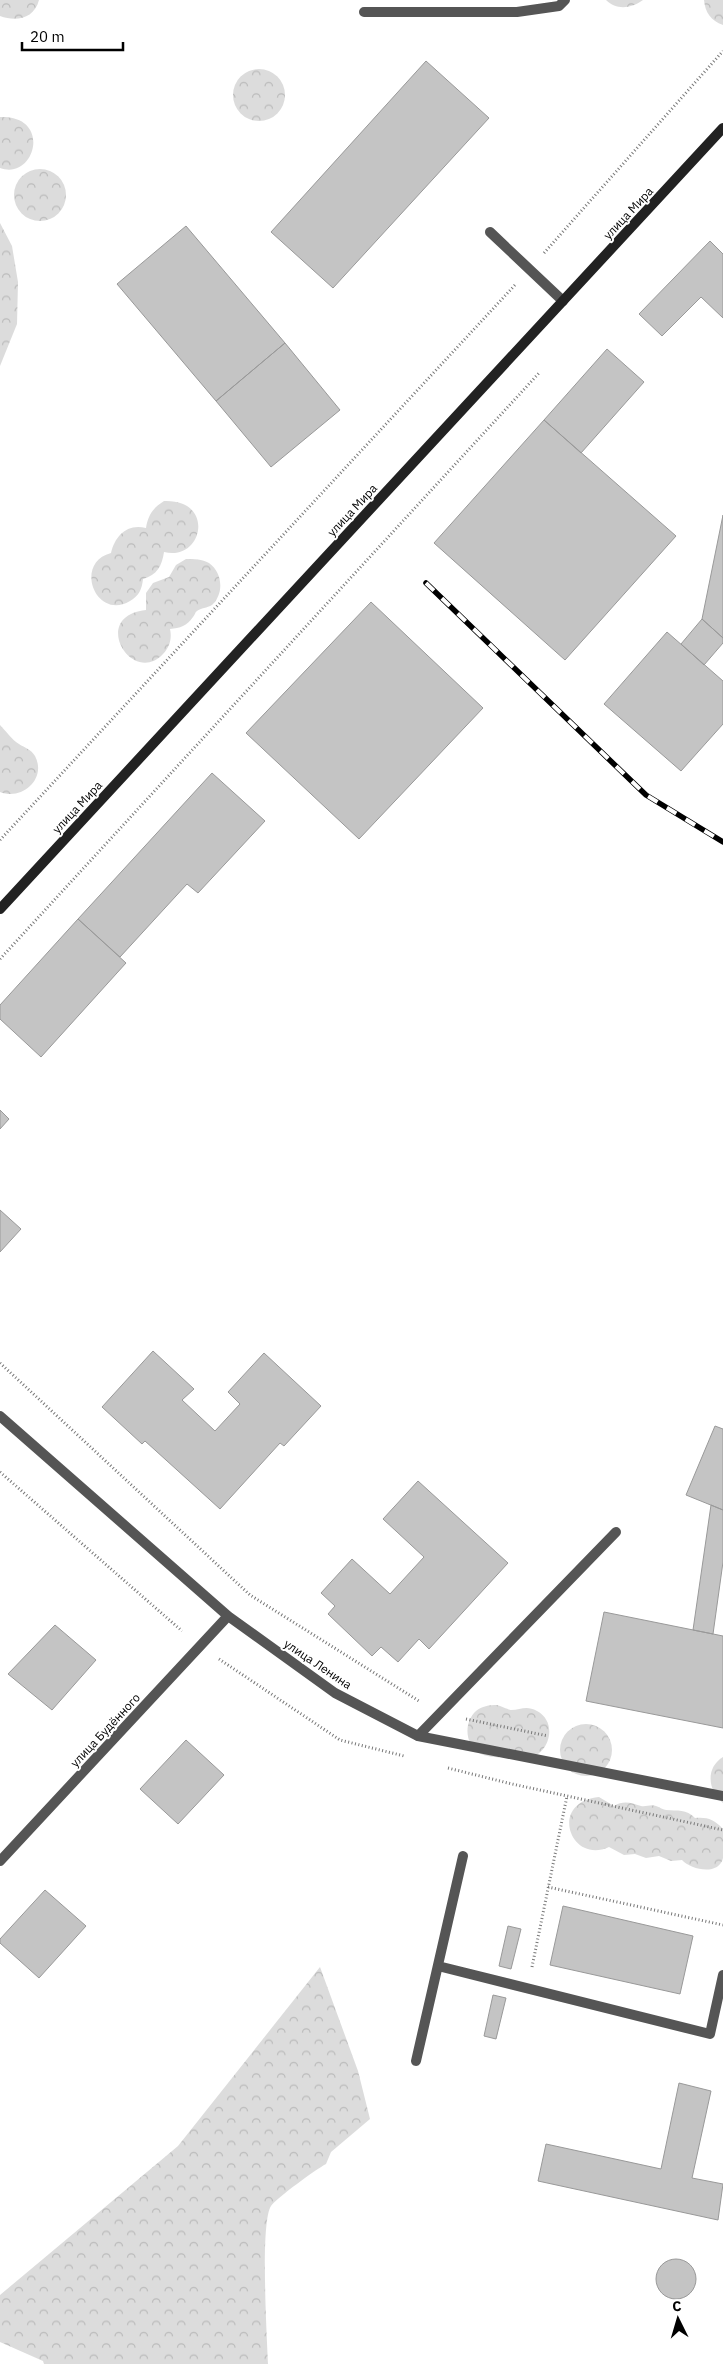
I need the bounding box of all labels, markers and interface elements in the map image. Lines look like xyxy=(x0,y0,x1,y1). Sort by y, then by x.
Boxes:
scale bar xyxy=(22,20,124,52)
text: 20 m xyxy=(30,27,65,46)
street label: улица Мира xyxy=(600,183,656,242)
street label: улица Мира xyxy=(324,480,380,539)
street label: улица Мира xyxy=(49,777,105,836)
street label: улица Ленина xyxy=(281,1636,355,1692)
street label: улица Будённого xyxy=(67,1690,143,1770)
north arrow xyxy=(653,2294,703,2344)
text: С xyxy=(672,2297,682,2315)

